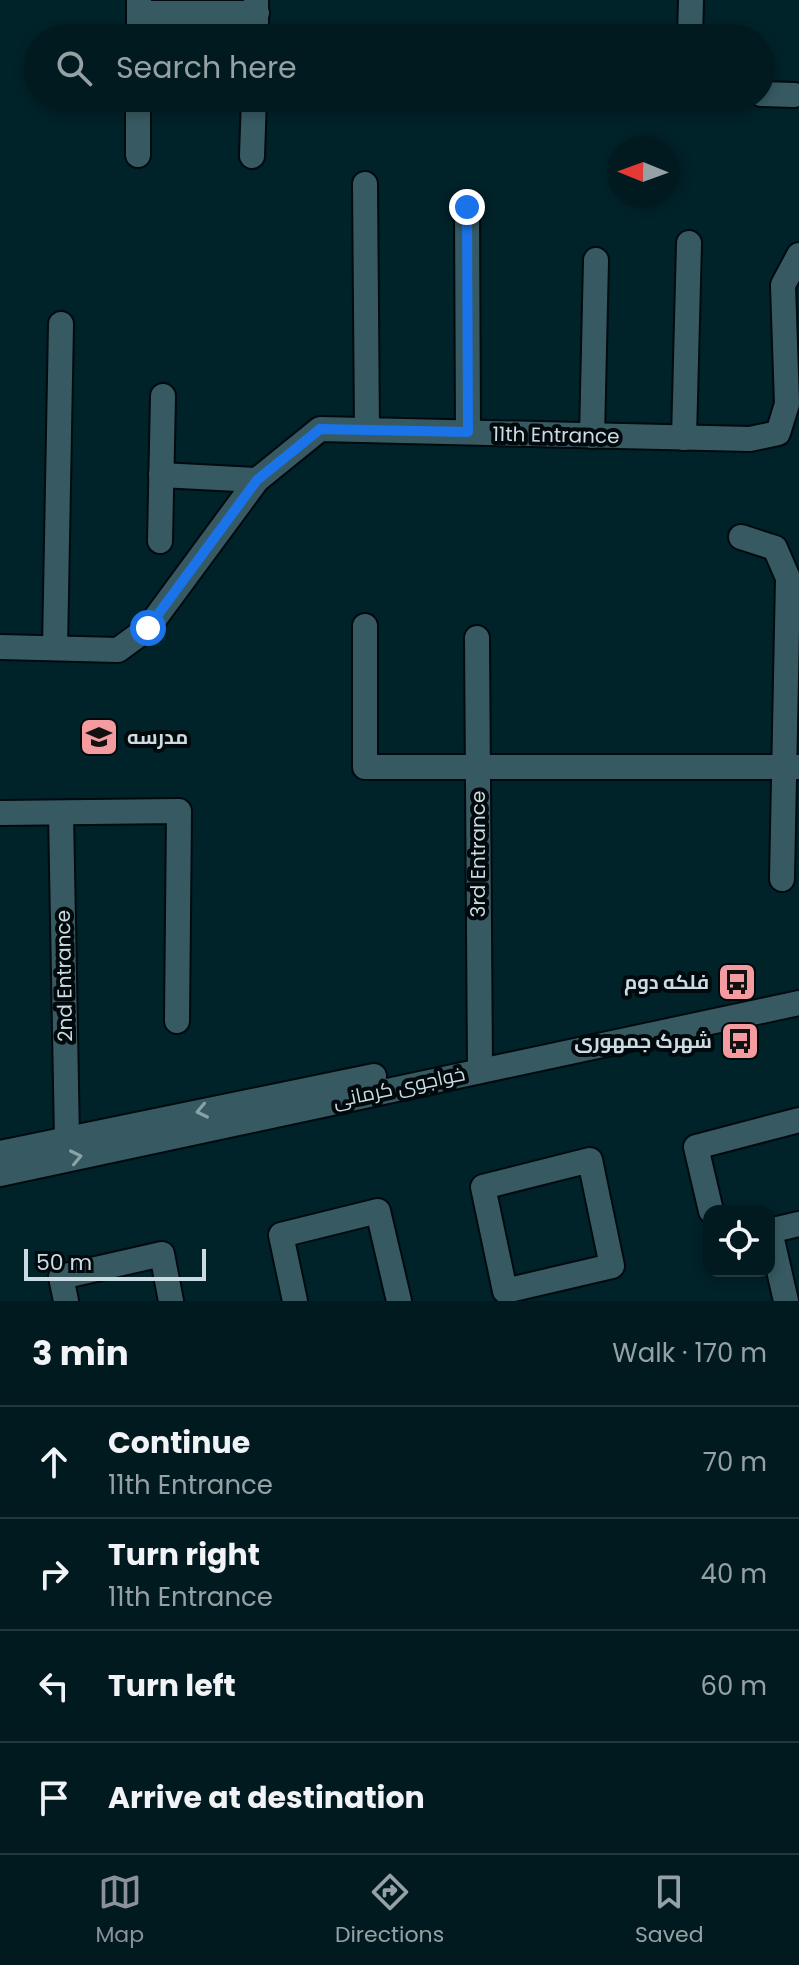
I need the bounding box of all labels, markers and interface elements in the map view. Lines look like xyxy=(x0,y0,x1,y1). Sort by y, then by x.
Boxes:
search box xyxy=(24,24,775,112)
icon: search xyxy=(52,46,96,90)
text: Search here xyxy=(116,46,297,89)
north arrow xyxy=(607,136,679,208)
route end xyxy=(449,189,485,225)
street label: 11th Entrance xyxy=(492,420,620,450)
route start xyxy=(130,610,166,646)
school or university icon: مدرسه xyxy=(78,716,120,758)
place label: مدرسه xyxy=(127,723,188,751)
street label: 3rd Entrance xyxy=(464,791,492,917)
street label: 2nd Entrance xyxy=(49,910,79,1042)
bus stop icon: فلکه دوم xyxy=(716,961,758,1003)
place label: فلکه دوم xyxy=(624,968,709,996)
bus stop icon: شهرک جمهوری xyxy=(719,1020,761,1062)
place label: شهرک جمهوری xyxy=(574,1027,712,1055)
street label: خواجوی کرمانی xyxy=(330,1059,468,1115)
one-way arrow xyxy=(195,1102,208,1119)
one-way arrow xyxy=(69,1149,83,1166)
map controls xyxy=(703,1205,775,1277)
button: locate xyxy=(703,1205,775,1277)
scale bar xyxy=(24,1245,206,1281)
text: 50 m xyxy=(36,1247,92,1278)
text: 3 min xyxy=(32,1329,129,1377)
text: Walk · 170 m xyxy=(612,1335,767,1371)
text: Continue xyxy=(108,1421,250,1464)
icon: ahead xyxy=(32,1440,76,1484)
text: 70 m xyxy=(703,1444,767,1480)
text: 11th Entrance xyxy=(108,1467,273,1503)
text: Turn right xyxy=(108,1533,260,1576)
icon: right xyxy=(32,1552,76,1596)
text: 40 m xyxy=(701,1556,767,1592)
text: 11th Entrance xyxy=(108,1579,273,1615)
icon: left xyxy=(32,1664,76,1708)
text: Turn left xyxy=(108,1664,236,1707)
text: 60 m xyxy=(700,1668,767,1704)
icon: arrive xyxy=(32,1776,76,1820)
text: Arrive at destination xyxy=(108,1776,425,1819)
tab: Map xyxy=(95,1870,144,1951)
tab: Directions xyxy=(335,1870,444,1951)
tab: Saved xyxy=(635,1870,704,1951)

